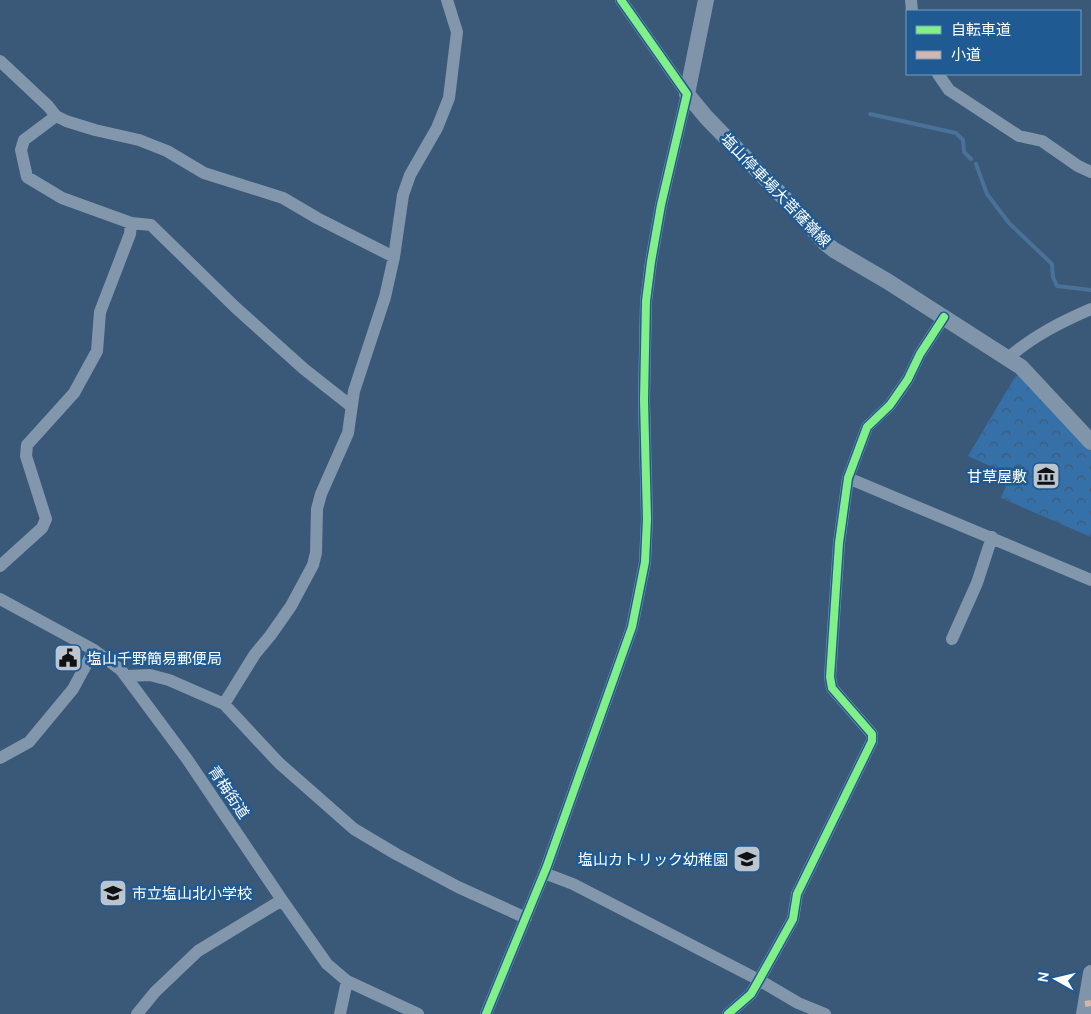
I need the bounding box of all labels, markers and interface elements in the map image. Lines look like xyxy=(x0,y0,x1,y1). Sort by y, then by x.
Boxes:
legend xyxy=(906,10,1081,75)
text: 自転車道 xyxy=(951,19,1011,40)
text: 小道 xyxy=(951,44,981,65)
street label: 塩山停車場大菩薩嶺線 xyxy=(716,129,836,251)
museum icon: 甘草屋敷 xyxy=(1031,461,1061,491)
place label: 甘草屋敷 xyxy=(967,466,1027,487)
public building icon: 塩山千野簡易郵便局 xyxy=(53,643,83,673)
place label: 塩山千野簡易郵便局 xyxy=(87,648,222,669)
street label: 青梅街道 xyxy=(204,761,254,823)
school or university icon: 塩山カトリック幼稚園 xyxy=(732,844,762,874)
place label: 塩山カトリック幼稚園 xyxy=(578,849,728,870)
school or university icon: 市立塩山北小学校 xyxy=(98,878,128,908)
place label: 市立塩山北小学校 xyxy=(132,883,252,904)
north arrow xyxy=(1031,954,1081,1004)
text: N xyxy=(1033,971,1053,983)

